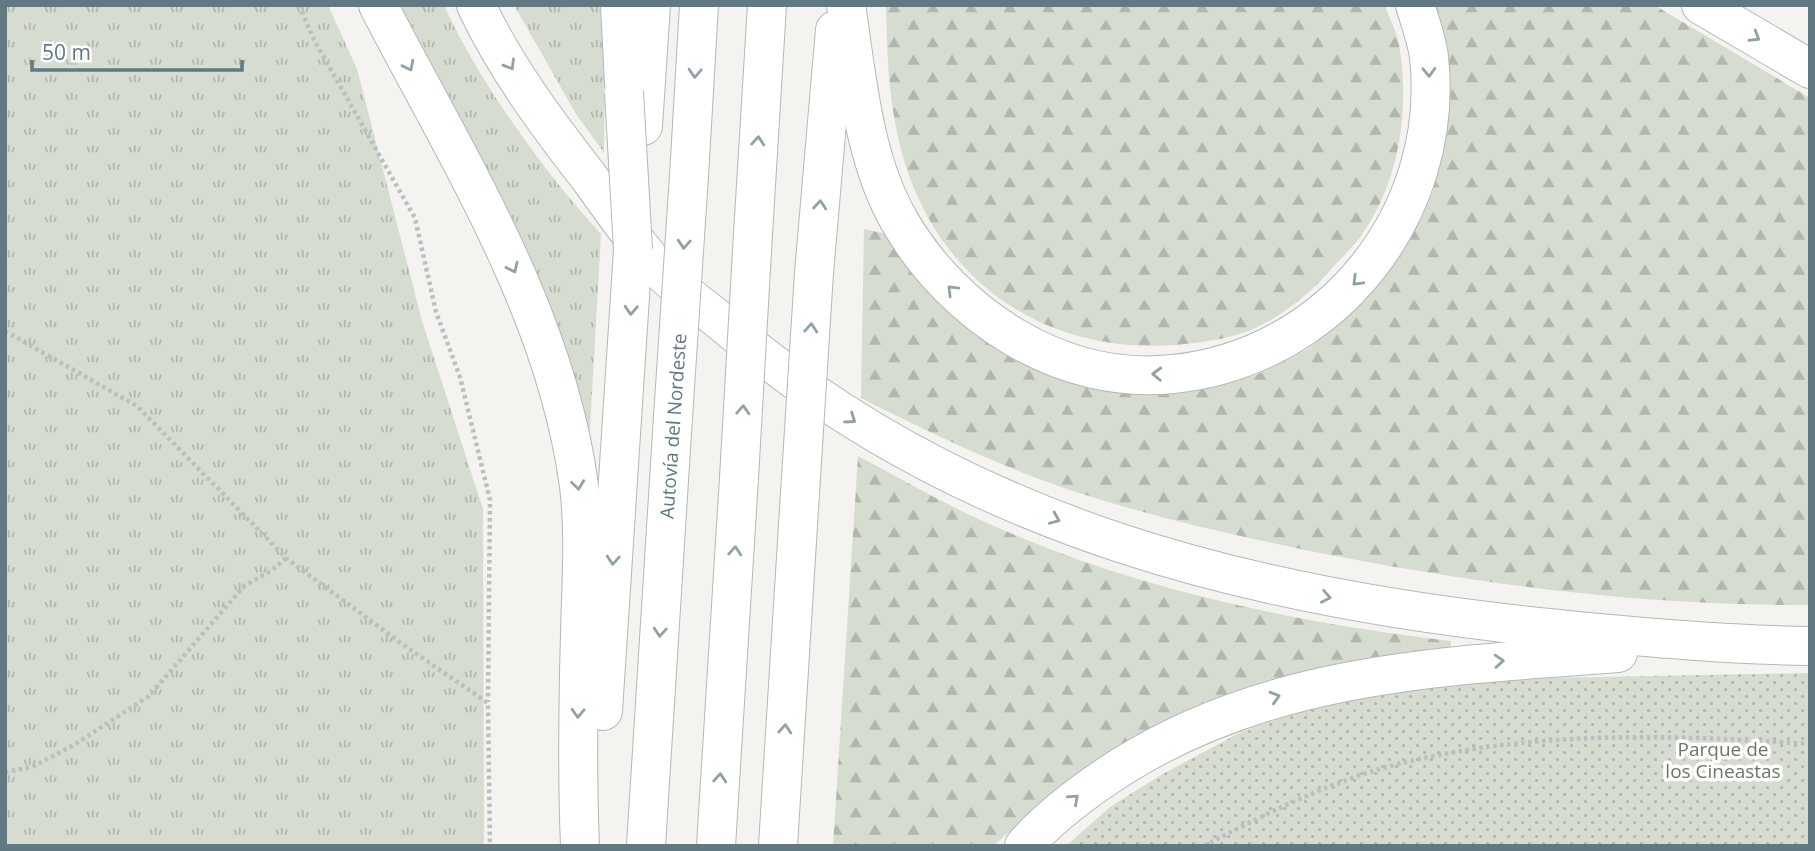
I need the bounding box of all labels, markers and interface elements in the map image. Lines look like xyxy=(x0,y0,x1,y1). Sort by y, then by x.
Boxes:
scale bar xyxy=(32,28,242,72)
one-way arrow xyxy=(1748,29,1761,42)
text: 50 m xyxy=(42,38,91,66)
one-way arrow xyxy=(501,57,514,70)
one-way arrow xyxy=(401,59,415,71)
one-way arrow xyxy=(1421,67,1437,78)
one-way arrow xyxy=(688,68,703,79)
one-way arrow xyxy=(751,135,766,146)
one-way arrow xyxy=(812,199,827,210)
one-way arrow xyxy=(677,239,692,250)
one-way arrow xyxy=(505,261,519,273)
one-way arrow xyxy=(1353,272,1366,285)
one-way arrow xyxy=(948,285,961,298)
one-way arrow xyxy=(623,305,638,316)
one-way arrow xyxy=(803,322,818,333)
street label: Autovía del Nordeste xyxy=(654,332,692,520)
one-way arrow xyxy=(1151,366,1161,382)
one-way arrow xyxy=(735,404,750,415)
one-way arrow xyxy=(843,411,856,423)
one-way arrow xyxy=(571,479,586,491)
one-way arrow xyxy=(1047,511,1060,525)
one-way arrow xyxy=(727,545,742,556)
one-way arrow xyxy=(606,555,621,566)
one-way arrow xyxy=(1320,589,1332,604)
one-way arrow xyxy=(653,627,668,638)
one-way arrow xyxy=(1494,654,1505,669)
one-way arrow xyxy=(1269,691,1281,706)
one-way arrow xyxy=(570,707,585,718)
one-way arrow xyxy=(777,723,792,734)
park label: Parque de los Cineastas xyxy=(1665,736,1781,784)
one-way arrow xyxy=(713,772,728,783)
one-way arrow xyxy=(1066,795,1079,808)

